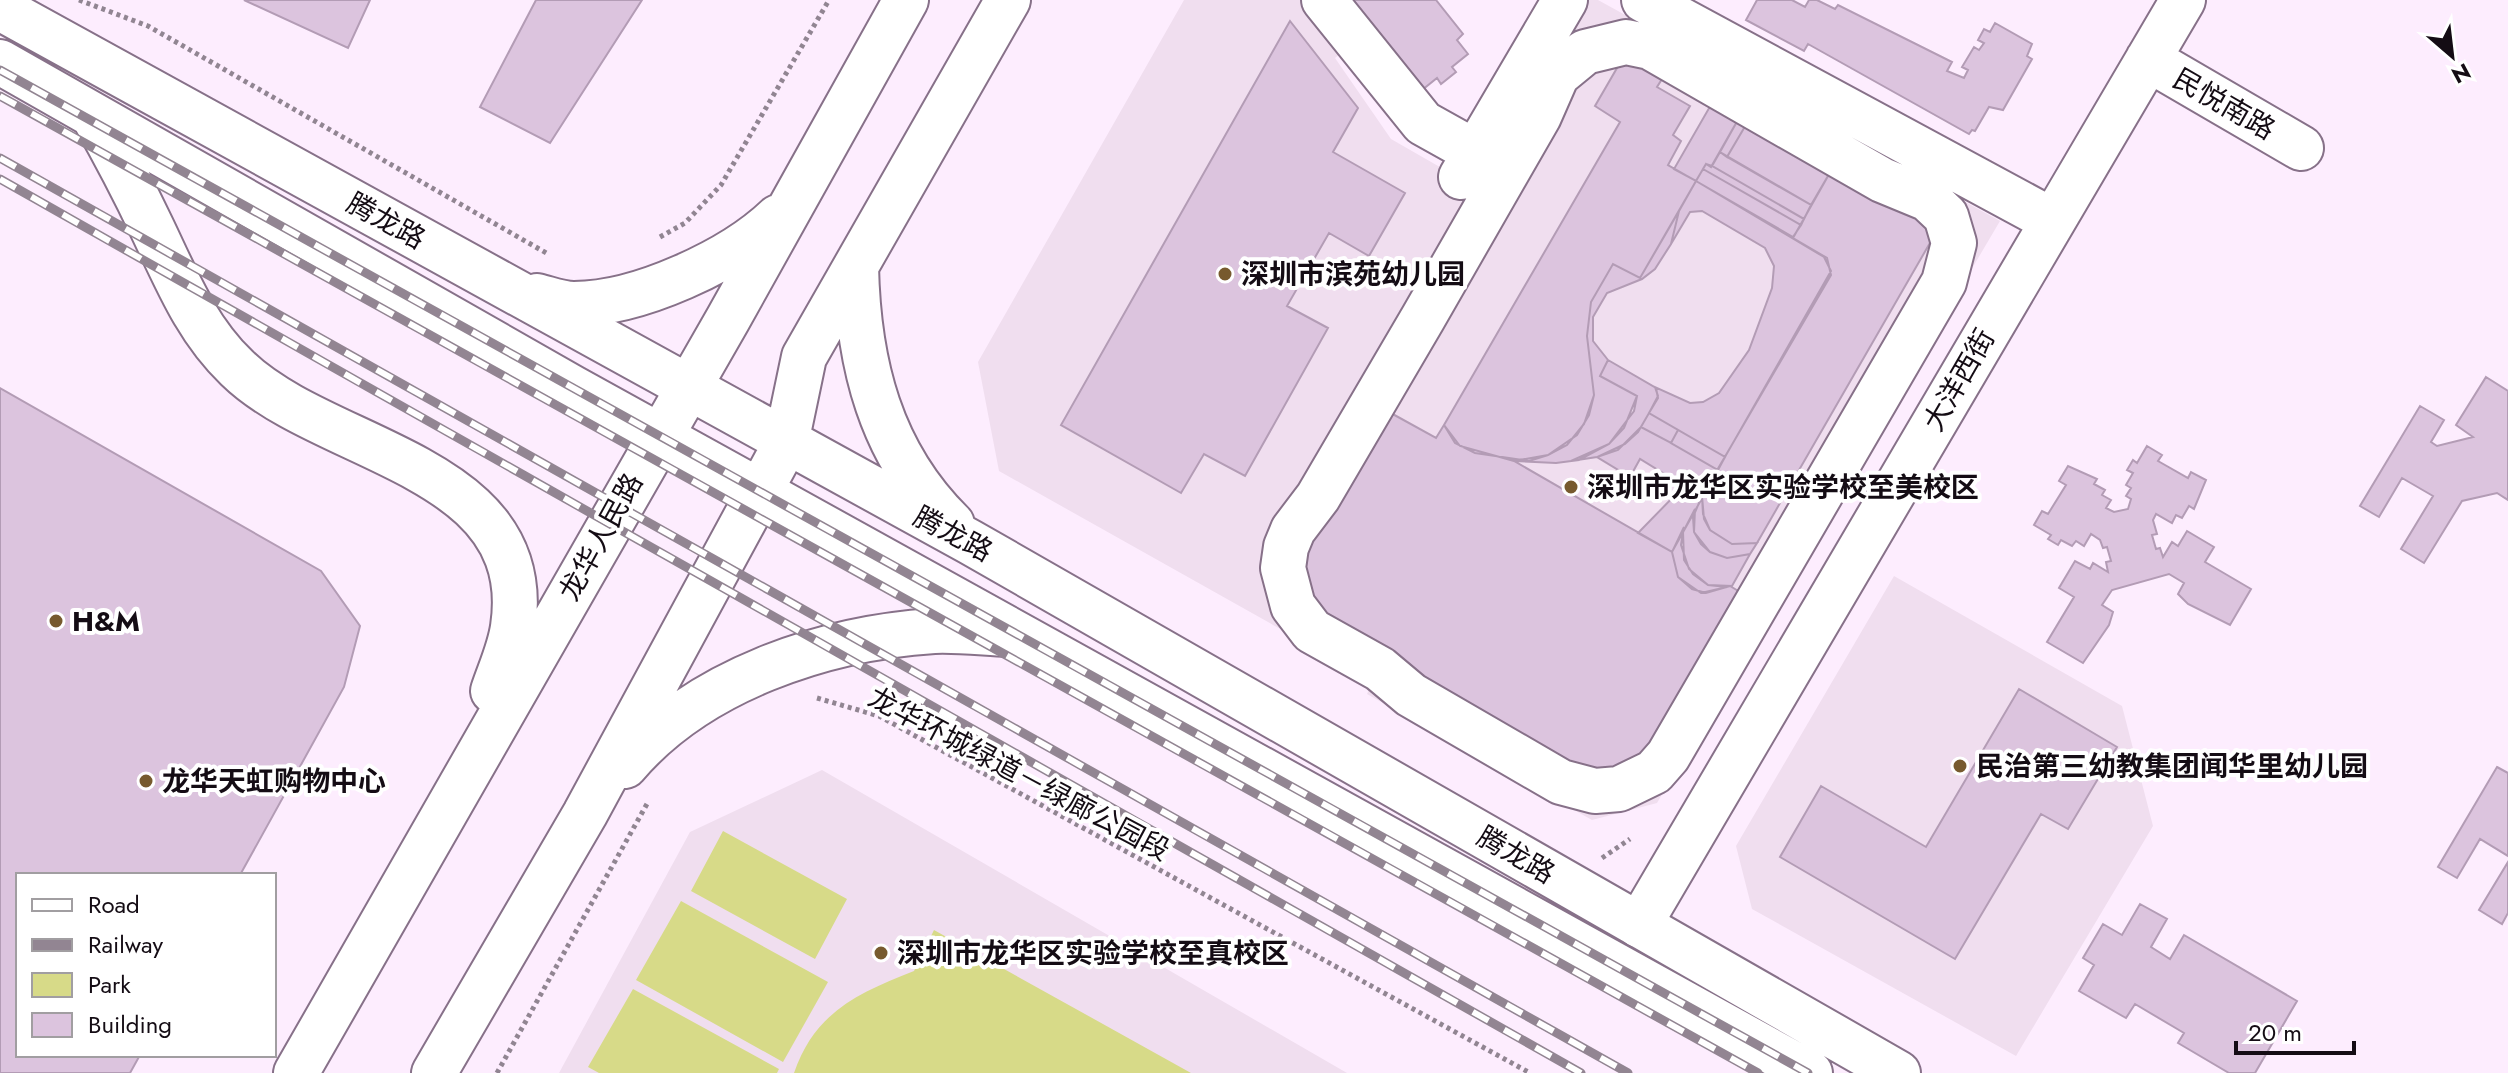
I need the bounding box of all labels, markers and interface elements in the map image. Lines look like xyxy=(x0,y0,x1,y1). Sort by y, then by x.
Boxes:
north arrow xyxy=(2412,16,2492,96)
text: N xyxy=(2446,55,2477,92)
street label: 民悦南路 xyxy=(2165,58,2283,150)
street label: 腾龙路 xyxy=(339,183,433,259)
place label: 深圳市滨苑幼儿园 xyxy=(1241,254,1465,295)
marker: 深圳市滨苑幼儿园 xyxy=(1216,265,1234,283)
street label: 大洋西街 xyxy=(1913,321,2005,439)
street label: 龙华人民路 xyxy=(549,466,653,608)
place label: 深圳市龙华区实验学校至美校区 xyxy=(1587,467,1979,508)
marker: 深圳市龙华区实验学校至美校区 xyxy=(1562,478,1580,496)
street label: 腾龙路 xyxy=(906,496,1000,572)
place label: H&M xyxy=(72,601,140,642)
marker: H&M xyxy=(47,612,65,630)
street label: 龙华环城绿道－绿廊公园段 xyxy=(861,677,1177,871)
place label: 民治第三幼教集团闻华里幼儿园 xyxy=(1976,746,2368,787)
marker: 民治第三幼教集团闻华里幼儿园 xyxy=(1951,757,1969,775)
place label: 龙华天虹购物中心 xyxy=(162,761,386,802)
marker: 龙华天虹购物中心 xyxy=(137,772,155,790)
street label: 腾龙路 xyxy=(1469,816,1563,894)
legend xyxy=(16,873,276,1057)
text: Road xyxy=(88,887,140,922)
text: Railway xyxy=(88,927,163,962)
place label: 深圳市龙华区实验学校至真校区 xyxy=(897,933,1289,974)
marker: 深圳市龙华区实验学校至真校区 xyxy=(872,944,890,962)
text: Park xyxy=(88,967,131,1002)
scale bar xyxy=(2236,1005,2354,1055)
text: Building xyxy=(88,1007,172,1042)
text: 20 m xyxy=(2248,1015,2302,1050)

